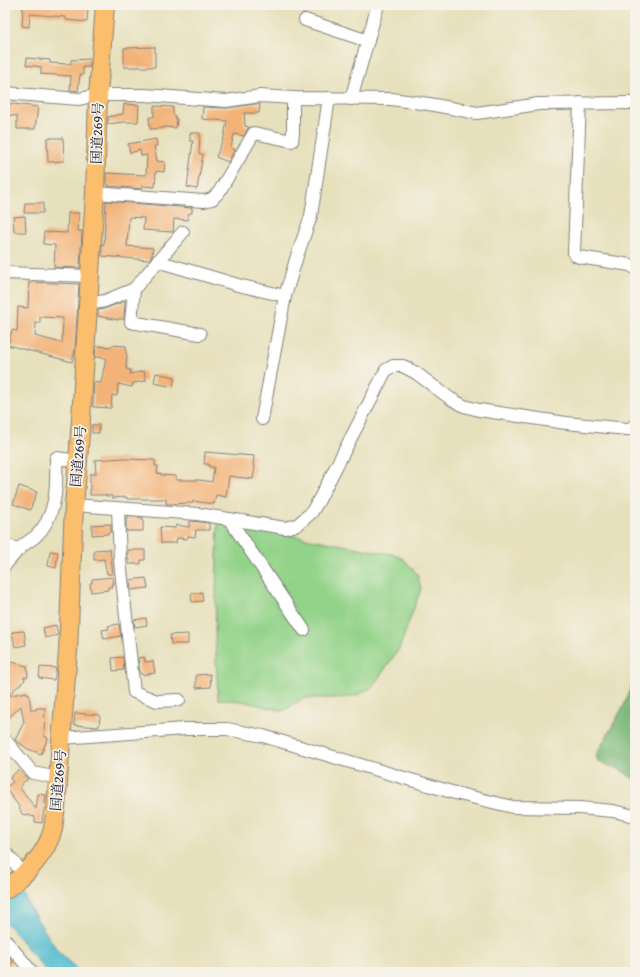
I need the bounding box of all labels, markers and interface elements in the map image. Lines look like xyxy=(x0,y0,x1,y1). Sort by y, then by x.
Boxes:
street label: 国道269号 xyxy=(86,102,108,164)
street label: 国道269号 xyxy=(65,424,91,488)
street label: 国道269号 xyxy=(45,748,71,812)

